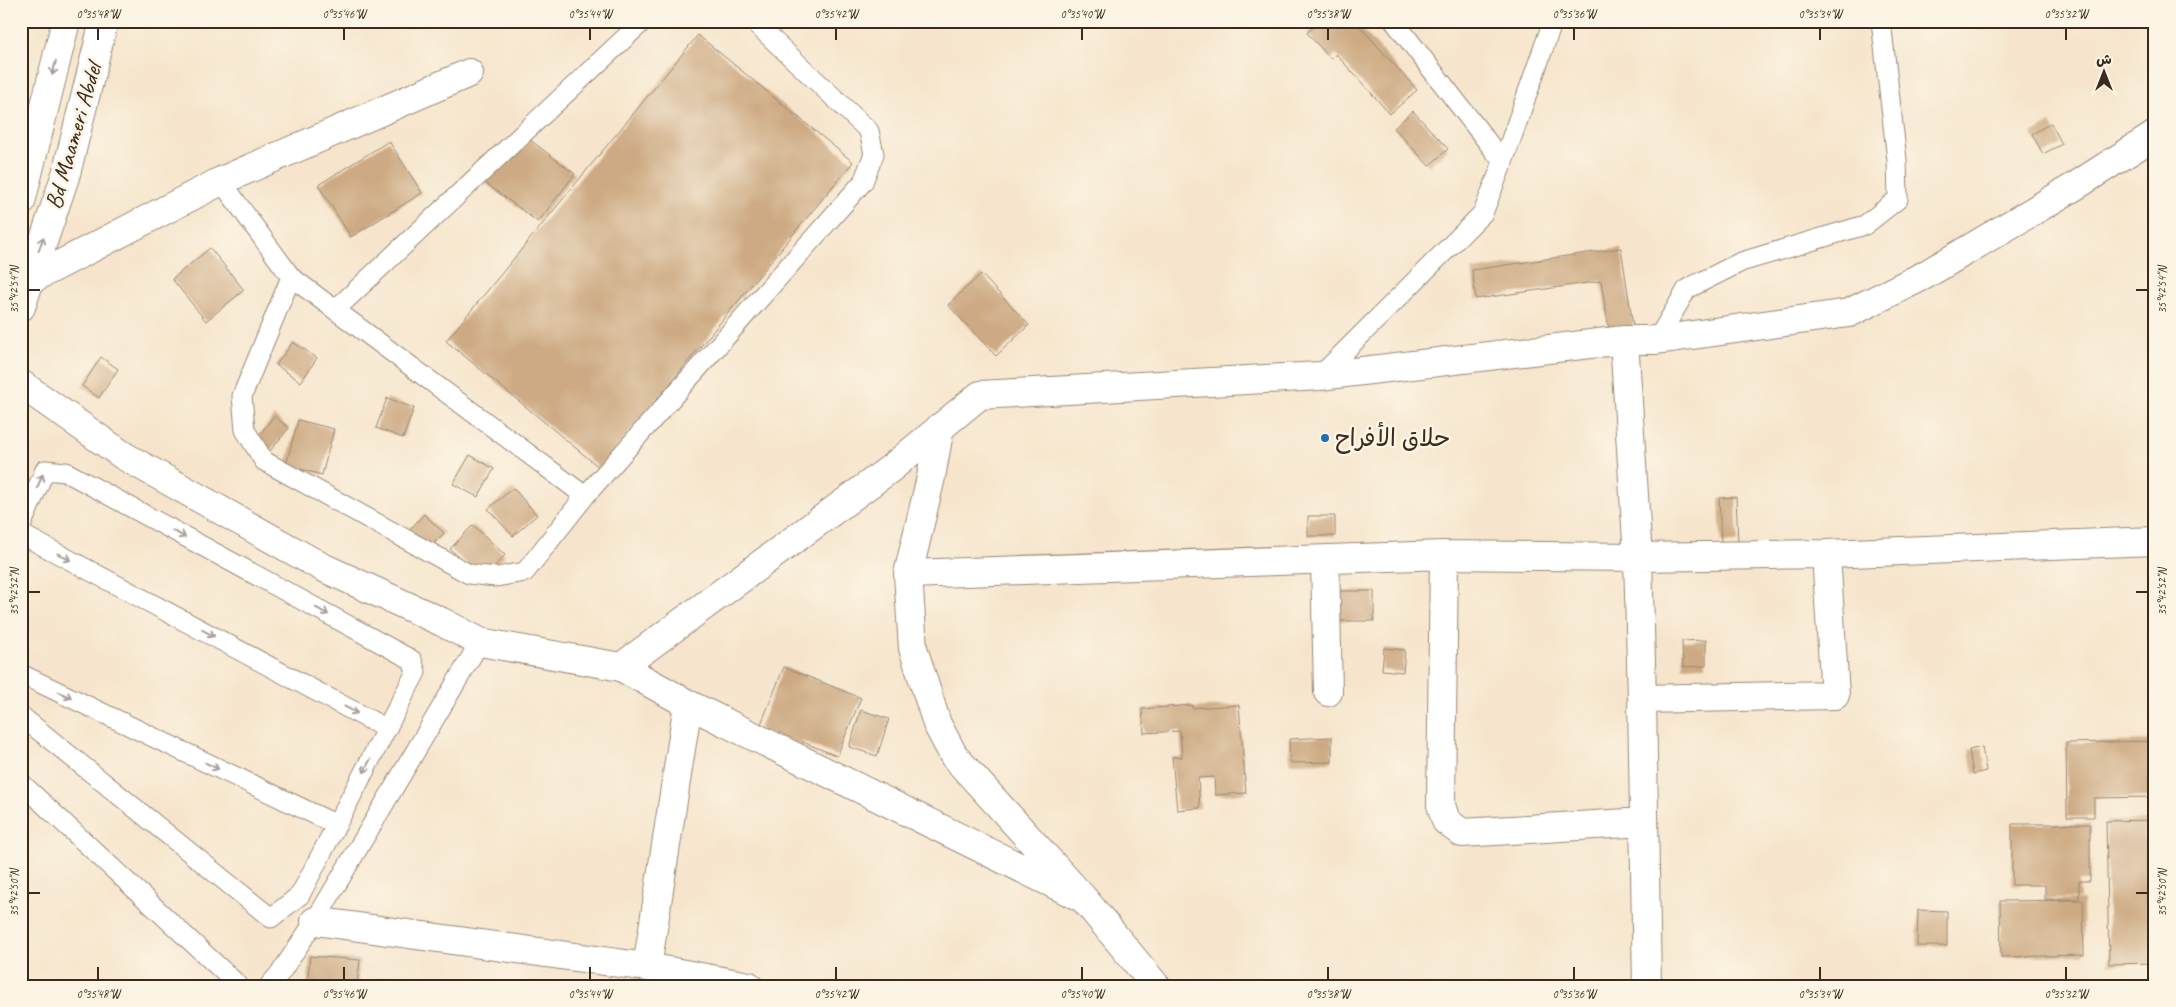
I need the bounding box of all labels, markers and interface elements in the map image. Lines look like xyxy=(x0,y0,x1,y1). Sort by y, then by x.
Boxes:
text: 0°35'48"W xyxy=(76,6,122,22)
text: 0°35'46"W xyxy=(322,6,368,22)
text: 0°35'44"W xyxy=(568,6,614,22)
text: 0°35'42"W xyxy=(814,6,860,22)
text: 0°35'40"W xyxy=(1060,6,1106,22)
text: 0°35'38"W xyxy=(1306,6,1352,22)
text: 0°35'36"W xyxy=(1552,6,1598,22)
text: 0°35'34"W xyxy=(1798,6,1844,22)
text: 0°35'32"W xyxy=(2044,6,2090,22)
north arrow xyxy=(2078,48,2128,98)
text: ش xyxy=(2096,51,2112,68)
street label: Bd Maameri Abdel xyxy=(38,56,109,212)
one-way arrow xyxy=(48,60,58,76)
one-way arrow xyxy=(37,237,46,252)
text: 35°42'54"N xyxy=(6,265,22,314)
text: 35°42'54"N xyxy=(2154,265,2170,314)
place label: حلاق الأفراح xyxy=(1335,421,1450,454)
marker: حلاق الأفراح xyxy=(1319,432,1331,444)
one-way arrow xyxy=(36,474,45,489)
one-way arrow xyxy=(171,529,186,539)
one-way arrow xyxy=(57,552,72,562)
text: 35°42'52"N xyxy=(6,567,22,616)
text: 35°42'52"N xyxy=(2154,567,2170,616)
one-way arrow xyxy=(314,606,329,616)
one-way arrow xyxy=(200,628,215,638)
one-way arrow xyxy=(57,691,72,701)
one-way arrow xyxy=(343,706,358,715)
one-way arrow xyxy=(362,758,371,773)
one-way arrow xyxy=(204,761,219,771)
text: 35°42'50"N xyxy=(6,868,22,917)
text: 35°42'50"N xyxy=(2154,868,2170,917)
text: 0°35'48"W xyxy=(76,986,122,1002)
text: 0°35'46"W xyxy=(322,986,368,1002)
text: 0°35'44"W xyxy=(568,986,614,1002)
text: 0°35'42"W xyxy=(814,986,860,1002)
text: 0°35'40"W xyxy=(1060,986,1106,1002)
text: 0°35'38"W xyxy=(1306,986,1352,1002)
text: 0°35'36"W xyxy=(1552,986,1598,1002)
text: 0°35'34"W xyxy=(1798,986,1844,1002)
text: 0°35'32"W xyxy=(2044,986,2090,1002)

